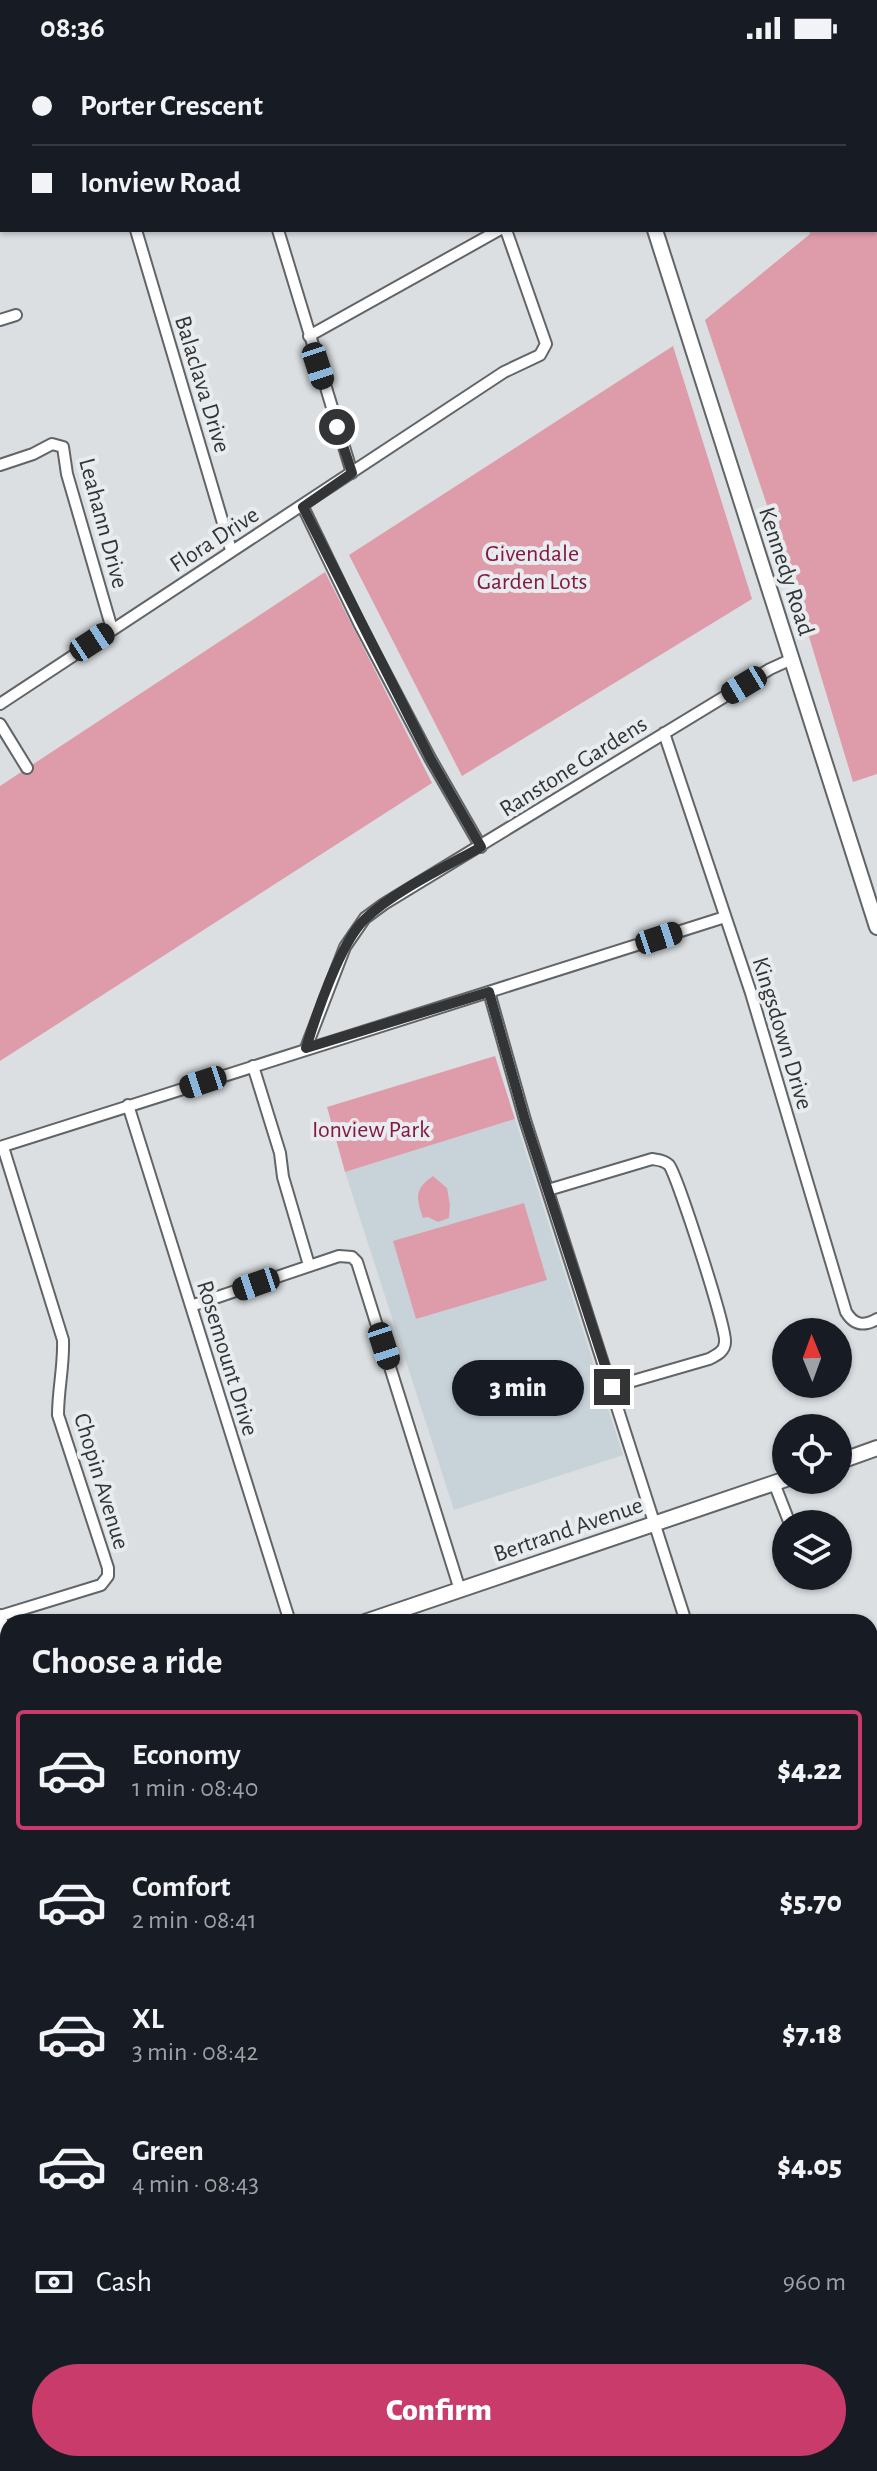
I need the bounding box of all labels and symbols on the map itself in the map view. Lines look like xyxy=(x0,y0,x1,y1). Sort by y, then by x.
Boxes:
street label: Balaclava Drive xyxy=(170,313,234,456)
car xyxy=(299,339,337,393)
route start xyxy=(319,409,355,445)
street label: Leahann Drive xyxy=(74,456,132,591)
street label: Flora Drive xyxy=(166,502,263,577)
street label: Kennedy Road xyxy=(754,504,818,639)
park label: Givendale Garden Lots xyxy=(477,542,587,594)
car xyxy=(65,619,119,665)
car xyxy=(717,662,771,708)
street label: Ranstone Gardens xyxy=(496,712,651,822)
car xyxy=(632,919,686,957)
street label: Kingsdown Drive xyxy=(747,954,817,1112)
car xyxy=(176,1063,230,1101)
park label: Ionview Park xyxy=(312,1118,430,1142)
car xyxy=(229,1265,283,1303)
street label: Rosemount Drive xyxy=(192,1278,262,1439)
north arrow xyxy=(772,1318,852,1398)
car xyxy=(365,1319,403,1373)
callout: 3 min xyxy=(452,1359,584,1415)
route end xyxy=(594,1369,630,1405)
street label: Chopin Avenue xyxy=(69,1410,133,1552)
street label: Bertrand Avenue xyxy=(491,1493,646,1567)

